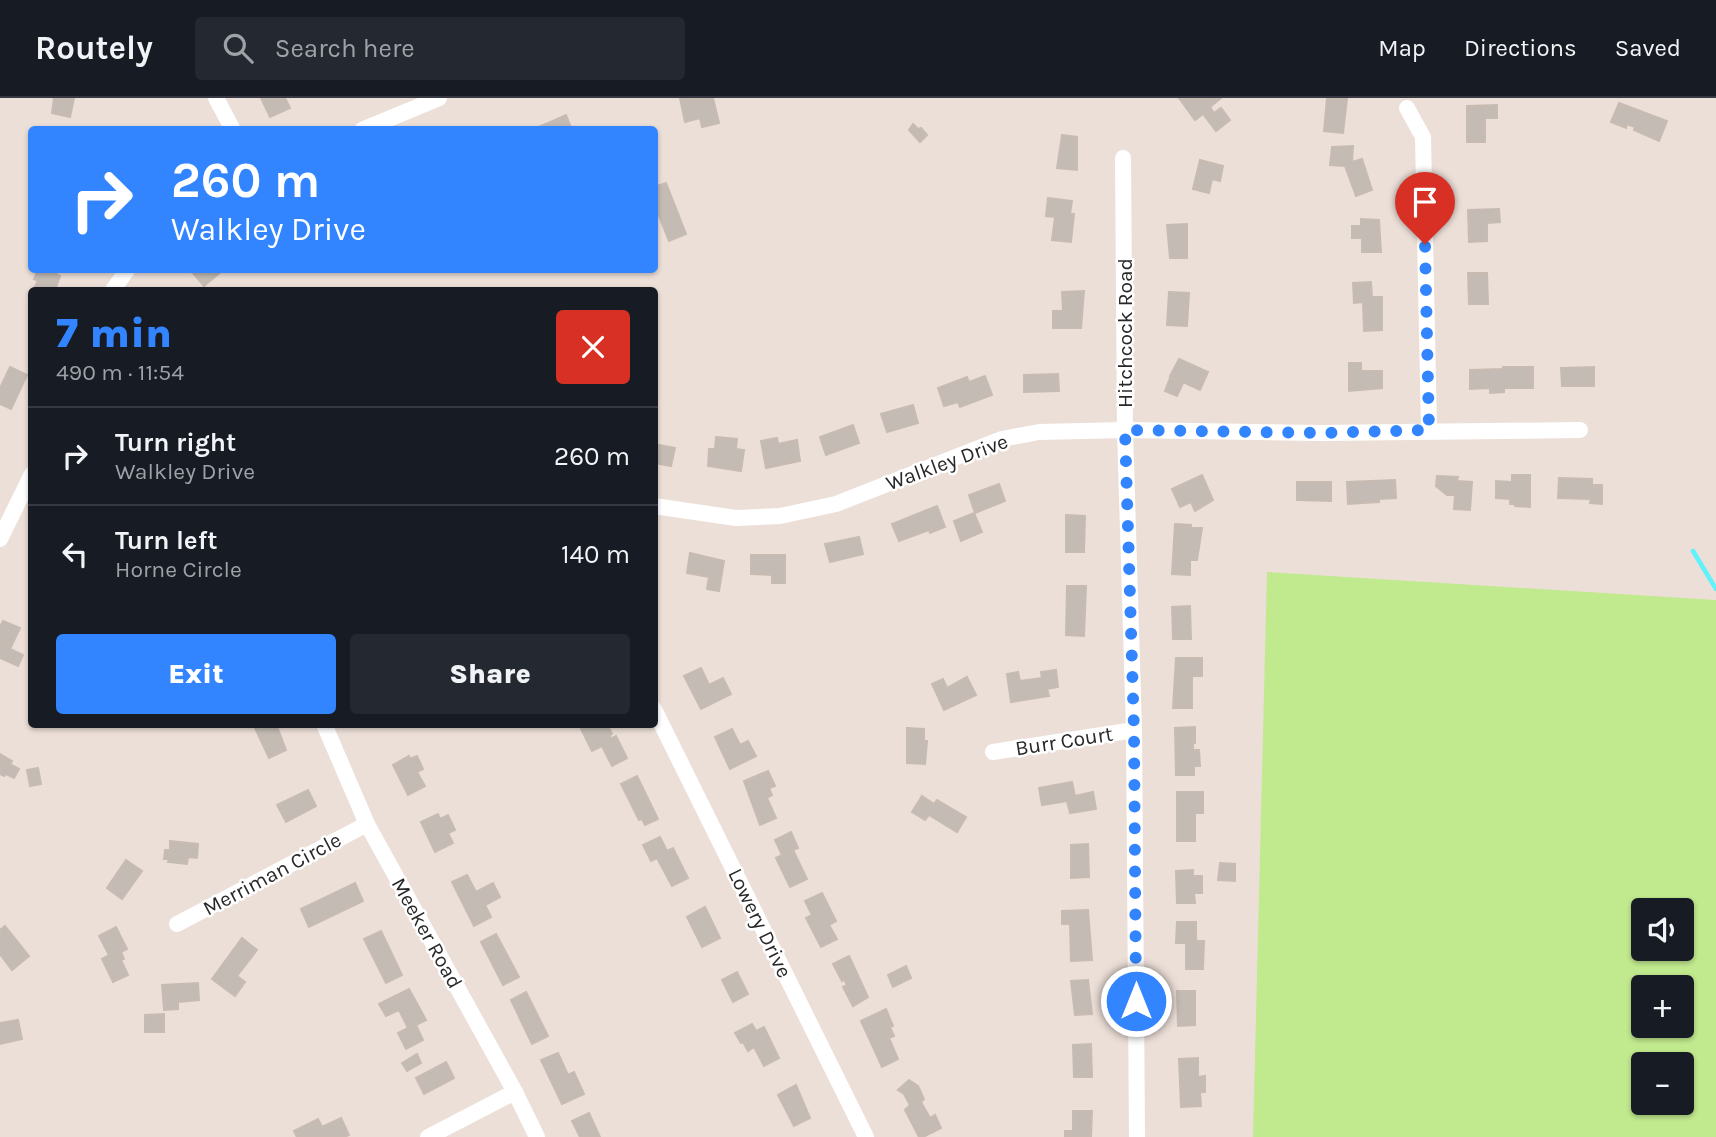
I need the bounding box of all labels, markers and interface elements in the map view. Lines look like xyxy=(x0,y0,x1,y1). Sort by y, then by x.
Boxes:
search box xyxy=(195,17,685,80)
text: Routely xyxy=(35,29,153,67)
icon: search xyxy=(219,29,257,67)
text: Search here xyxy=(275,33,415,64)
text: Map xyxy=(1378,34,1426,62)
text: Directions xyxy=(1464,34,1577,62)
text: Saved xyxy=(1615,34,1681,62)
text: 260 m xyxy=(171,152,320,209)
icon: right xyxy=(56,154,147,245)
pin xyxy=(1395,172,1455,244)
icon: arrive xyxy=(1406,183,1444,221)
text: Walkley Drive xyxy=(171,211,366,248)
street label: Hitchcock Road xyxy=(1113,258,1137,408)
text: 7 min xyxy=(56,308,172,358)
button: close xyxy=(556,310,630,384)
text: 490 m · 11:54 xyxy=(56,359,184,386)
text: Turn right xyxy=(115,427,236,458)
street label: Walkley Drive xyxy=(883,429,1011,495)
icon: right xyxy=(56,437,94,475)
text: 260 m xyxy=(554,441,630,472)
text: Walkley Drive xyxy=(115,458,255,485)
text: Turn left xyxy=(115,525,217,556)
icon: left xyxy=(56,535,94,573)
text: 140 m xyxy=(561,539,630,570)
text: Horne Circle xyxy=(115,556,242,583)
button: Exit xyxy=(56,634,336,714)
button: Share xyxy=(350,634,630,714)
street label: Burr Court xyxy=(1013,721,1115,761)
street label: Merriman Circle xyxy=(199,827,345,921)
street label: Lowery Drive xyxy=(723,864,797,982)
street label: Meeker Road xyxy=(387,873,467,993)
map controls xyxy=(1631,898,1694,1115)
button: sound xyxy=(1631,898,1694,961)
position arrow xyxy=(1099,964,1173,1038)
button: + xyxy=(1631,975,1694,1038)
button: − xyxy=(1631,1052,1694,1115)

